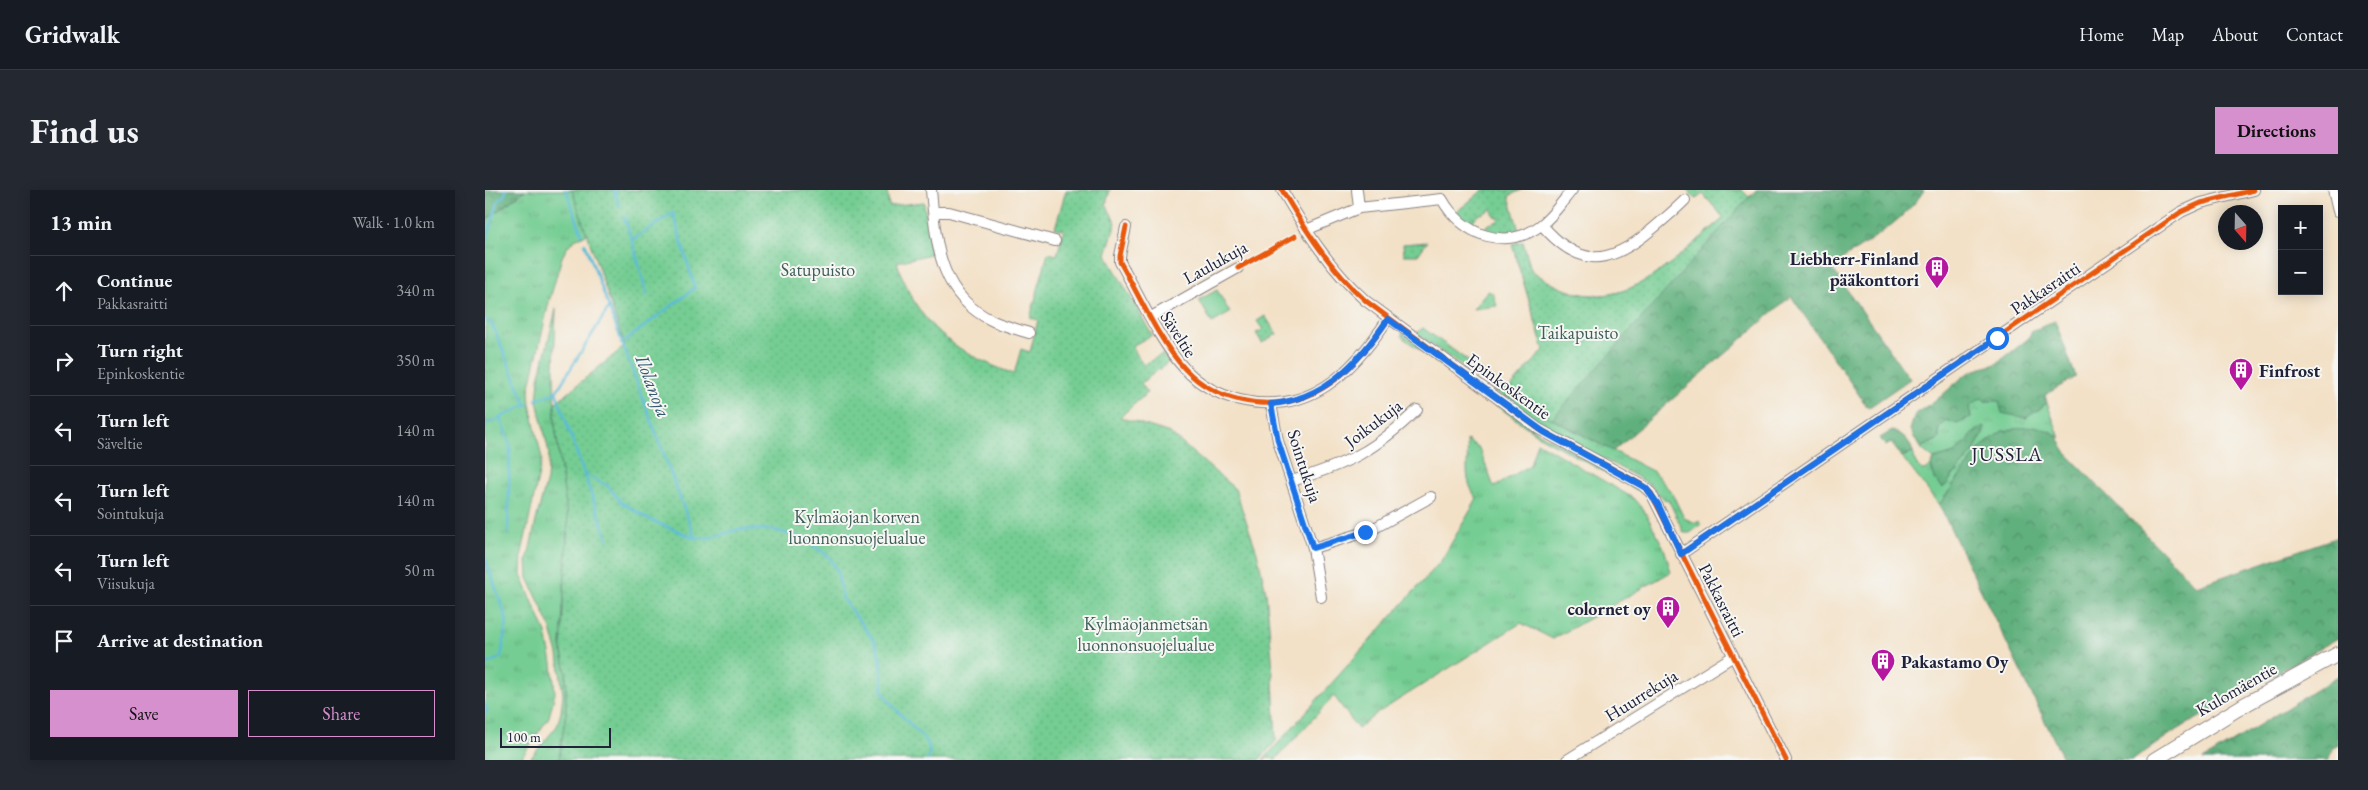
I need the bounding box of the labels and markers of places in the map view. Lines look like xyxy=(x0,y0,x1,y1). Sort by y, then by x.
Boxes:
place label: Liebherr-Finland pääkonttori xyxy=(1790,247,1920,291)
building icon: Liebherr-Finland pääkonttori xyxy=(1924,255,1950,289)
building icon: Finfrost xyxy=(2228,357,2254,391)
place label: Finfrost xyxy=(2259,359,2321,382)
building icon: colornet oy xyxy=(1655,595,1681,629)
place label: colornet oy xyxy=(1567,597,1651,620)
building icon: Pakastamo Oy xyxy=(1870,648,1896,682)
place label: Pakastamo Oy xyxy=(1901,650,2009,673)

